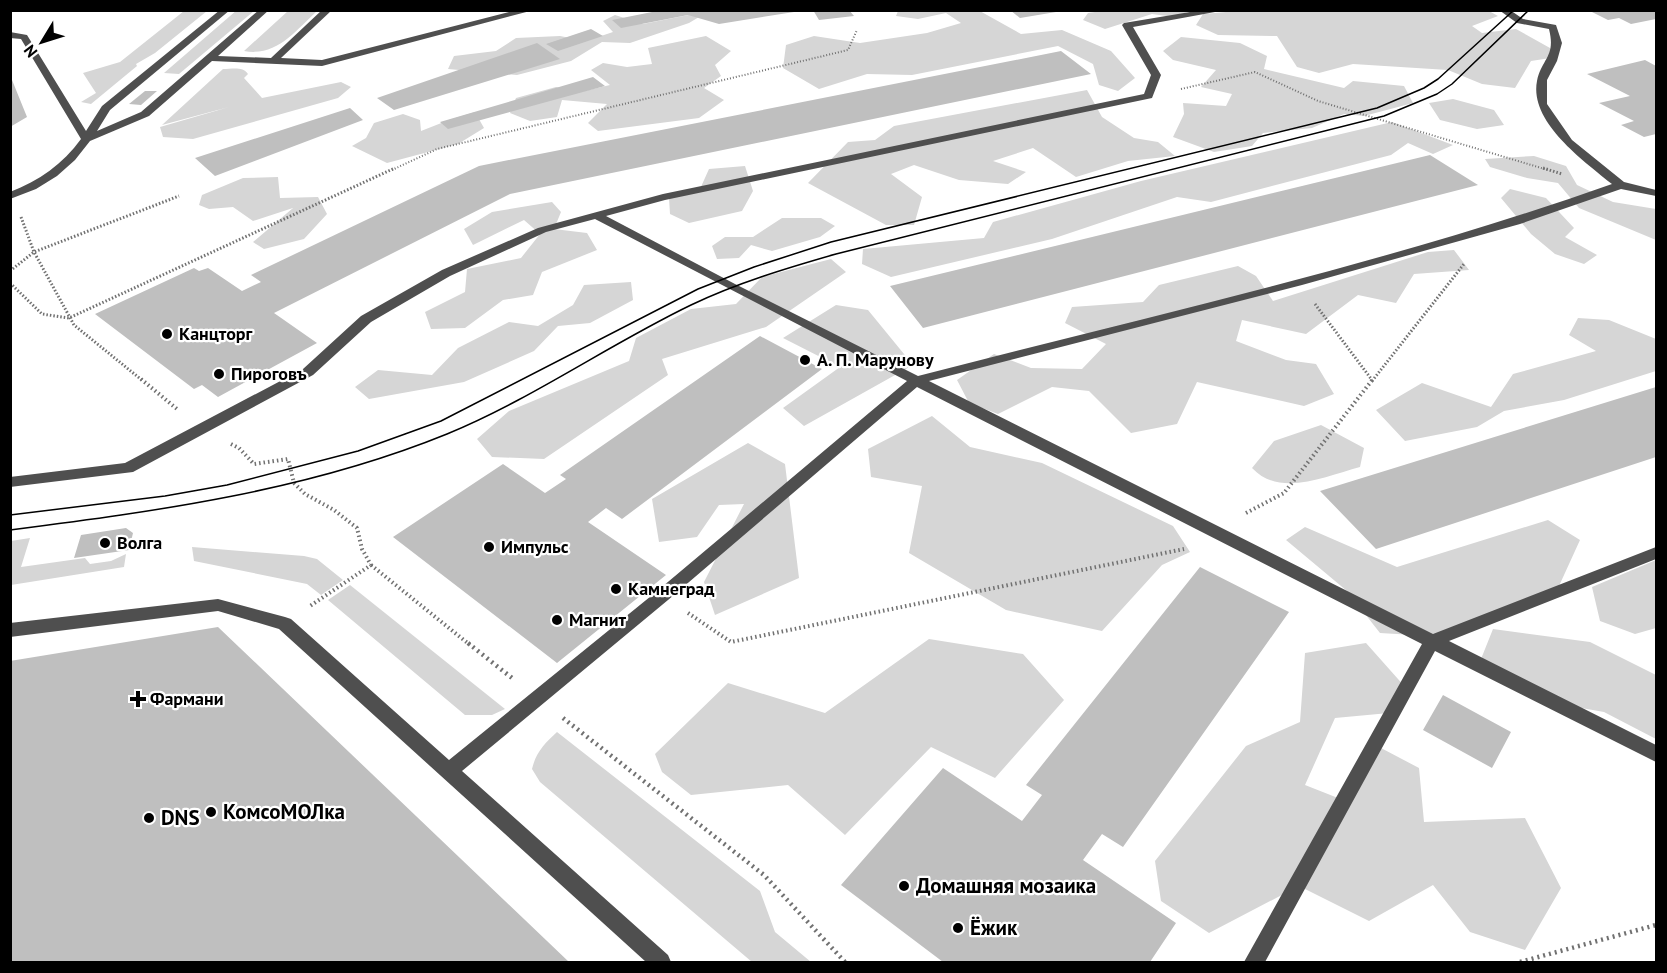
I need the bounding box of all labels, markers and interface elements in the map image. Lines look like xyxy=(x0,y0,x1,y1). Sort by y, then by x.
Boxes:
north arrow xyxy=(12,12,72,72)
text: N xyxy=(19,41,41,62)
place label: Канцторг xyxy=(179,322,253,345)
marker: Канцторг xyxy=(160,327,174,341)
place label: А. П. Марунову xyxy=(817,348,934,371)
marker: А. П. Марунову xyxy=(798,353,812,367)
place label: Пироговъ xyxy=(231,362,307,385)
marker: Пироговъ xyxy=(212,367,226,381)
place label: Волга xyxy=(117,531,162,554)
place label: Импульс xyxy=(501,535,569,558)
marker: Волга xyxy=(98,536,112,550)
marker: Импульс xyxy=(482,540,496,554)
place label: Камнеград xyxy=(628,577,715,600)
marker: Камнеград xyxy=(609,582,623,596)
place label: Магнит xyxy=(569,608,627,631)
marker: Магнит xyxy=(550,613,564,627)
place label: Фармани xyxy=(150,687,223,710)
marker: Фармани xyxy=(131,692,145,706)
place label: КомсоМОЛка xyxy=(223,798,345,825)
place label: DNS xyxy=(161,804,200,831)
marker: КомсоМОЛка xyxy=(204,805,218,819)
marker: DNS xyxy=(142,811,156,825)
place label: Домашняя мозаика xyxy=(916,872,1096,899)
marker: Домашняя мозаика xyxy=(897,879,911,893)
place label: Ёжик xyxy=(970,914,1018,941)
marker: Ёжик xyxy=(951,921,965,935)

